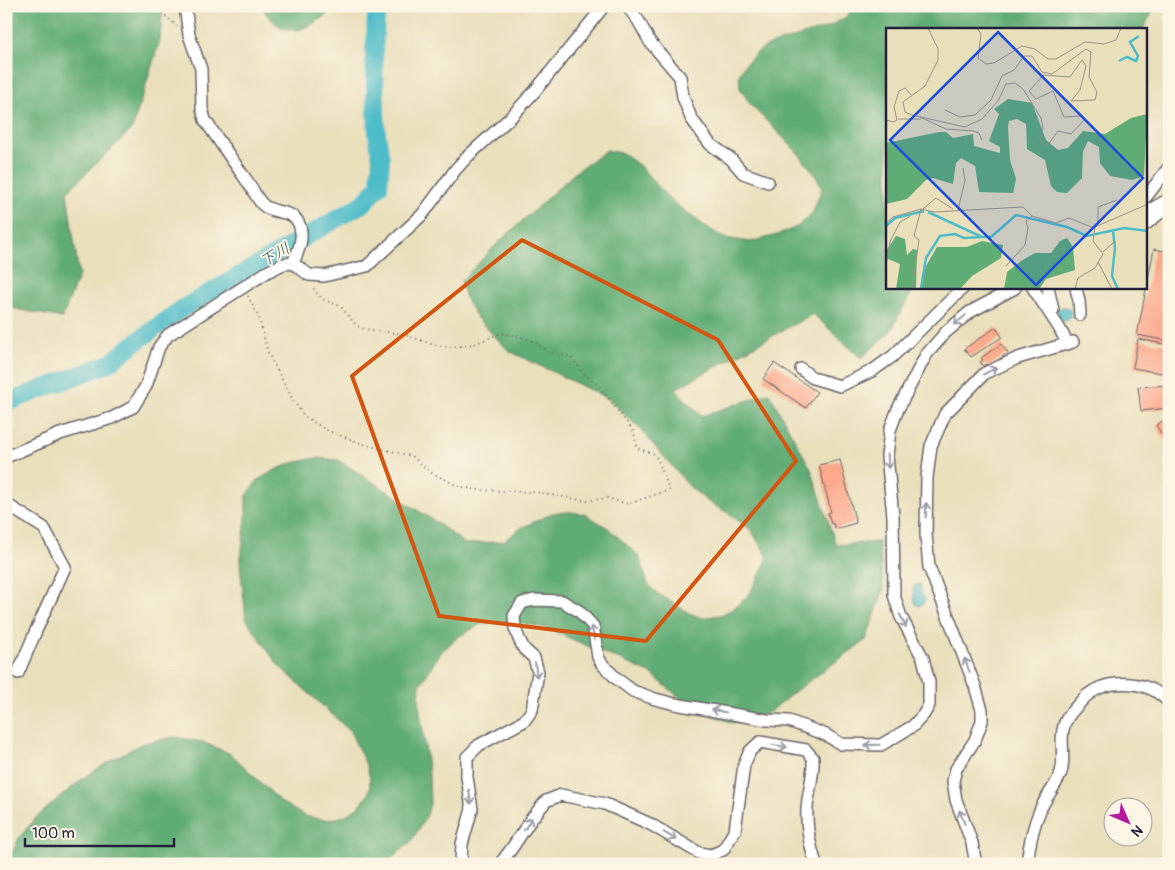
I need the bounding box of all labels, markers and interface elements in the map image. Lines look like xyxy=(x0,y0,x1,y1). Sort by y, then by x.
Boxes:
inset map xyxy=(886,28,1148,289)
water label: 下川 xyxy=(256,238,294,272)
one-way arrow xyxy=(954,315,967,326)
one-way arrow xyxy=(983,366,998,376)
one-way arrow xyxy=(884,452,893,468)
one-way arrow xyxy=(922,503,931,519)
one-way arrow xyxy=(899,613,909,628)
one-way arrow xyxy=(588,625,597,641)
one-way arrow xyxy=(962,658,971,674)
one-way arrow xyxy=(531,661,541,677)
one-way arrow xyxy=(711,705,727,715)
one-way arrow xyxy=(864,740,880,750)
one-way arrow xyxy=(772,741,788,751)
one-way arrow xyxy=(465,789,475,805)
north arrow xyxy=(1102,798,1152,848)
one-way arrow xyxy=(957,810,966,825)
scale bar xyxy=(25,815,174,847)
one-way arrow xyxy=(523,817,533,831)
text: N xyxy=(1127,821,1146,840)
text: 100 m xyxy=(32,824,75,843)
one-way arrow xyxy=(662,831,676,841)

